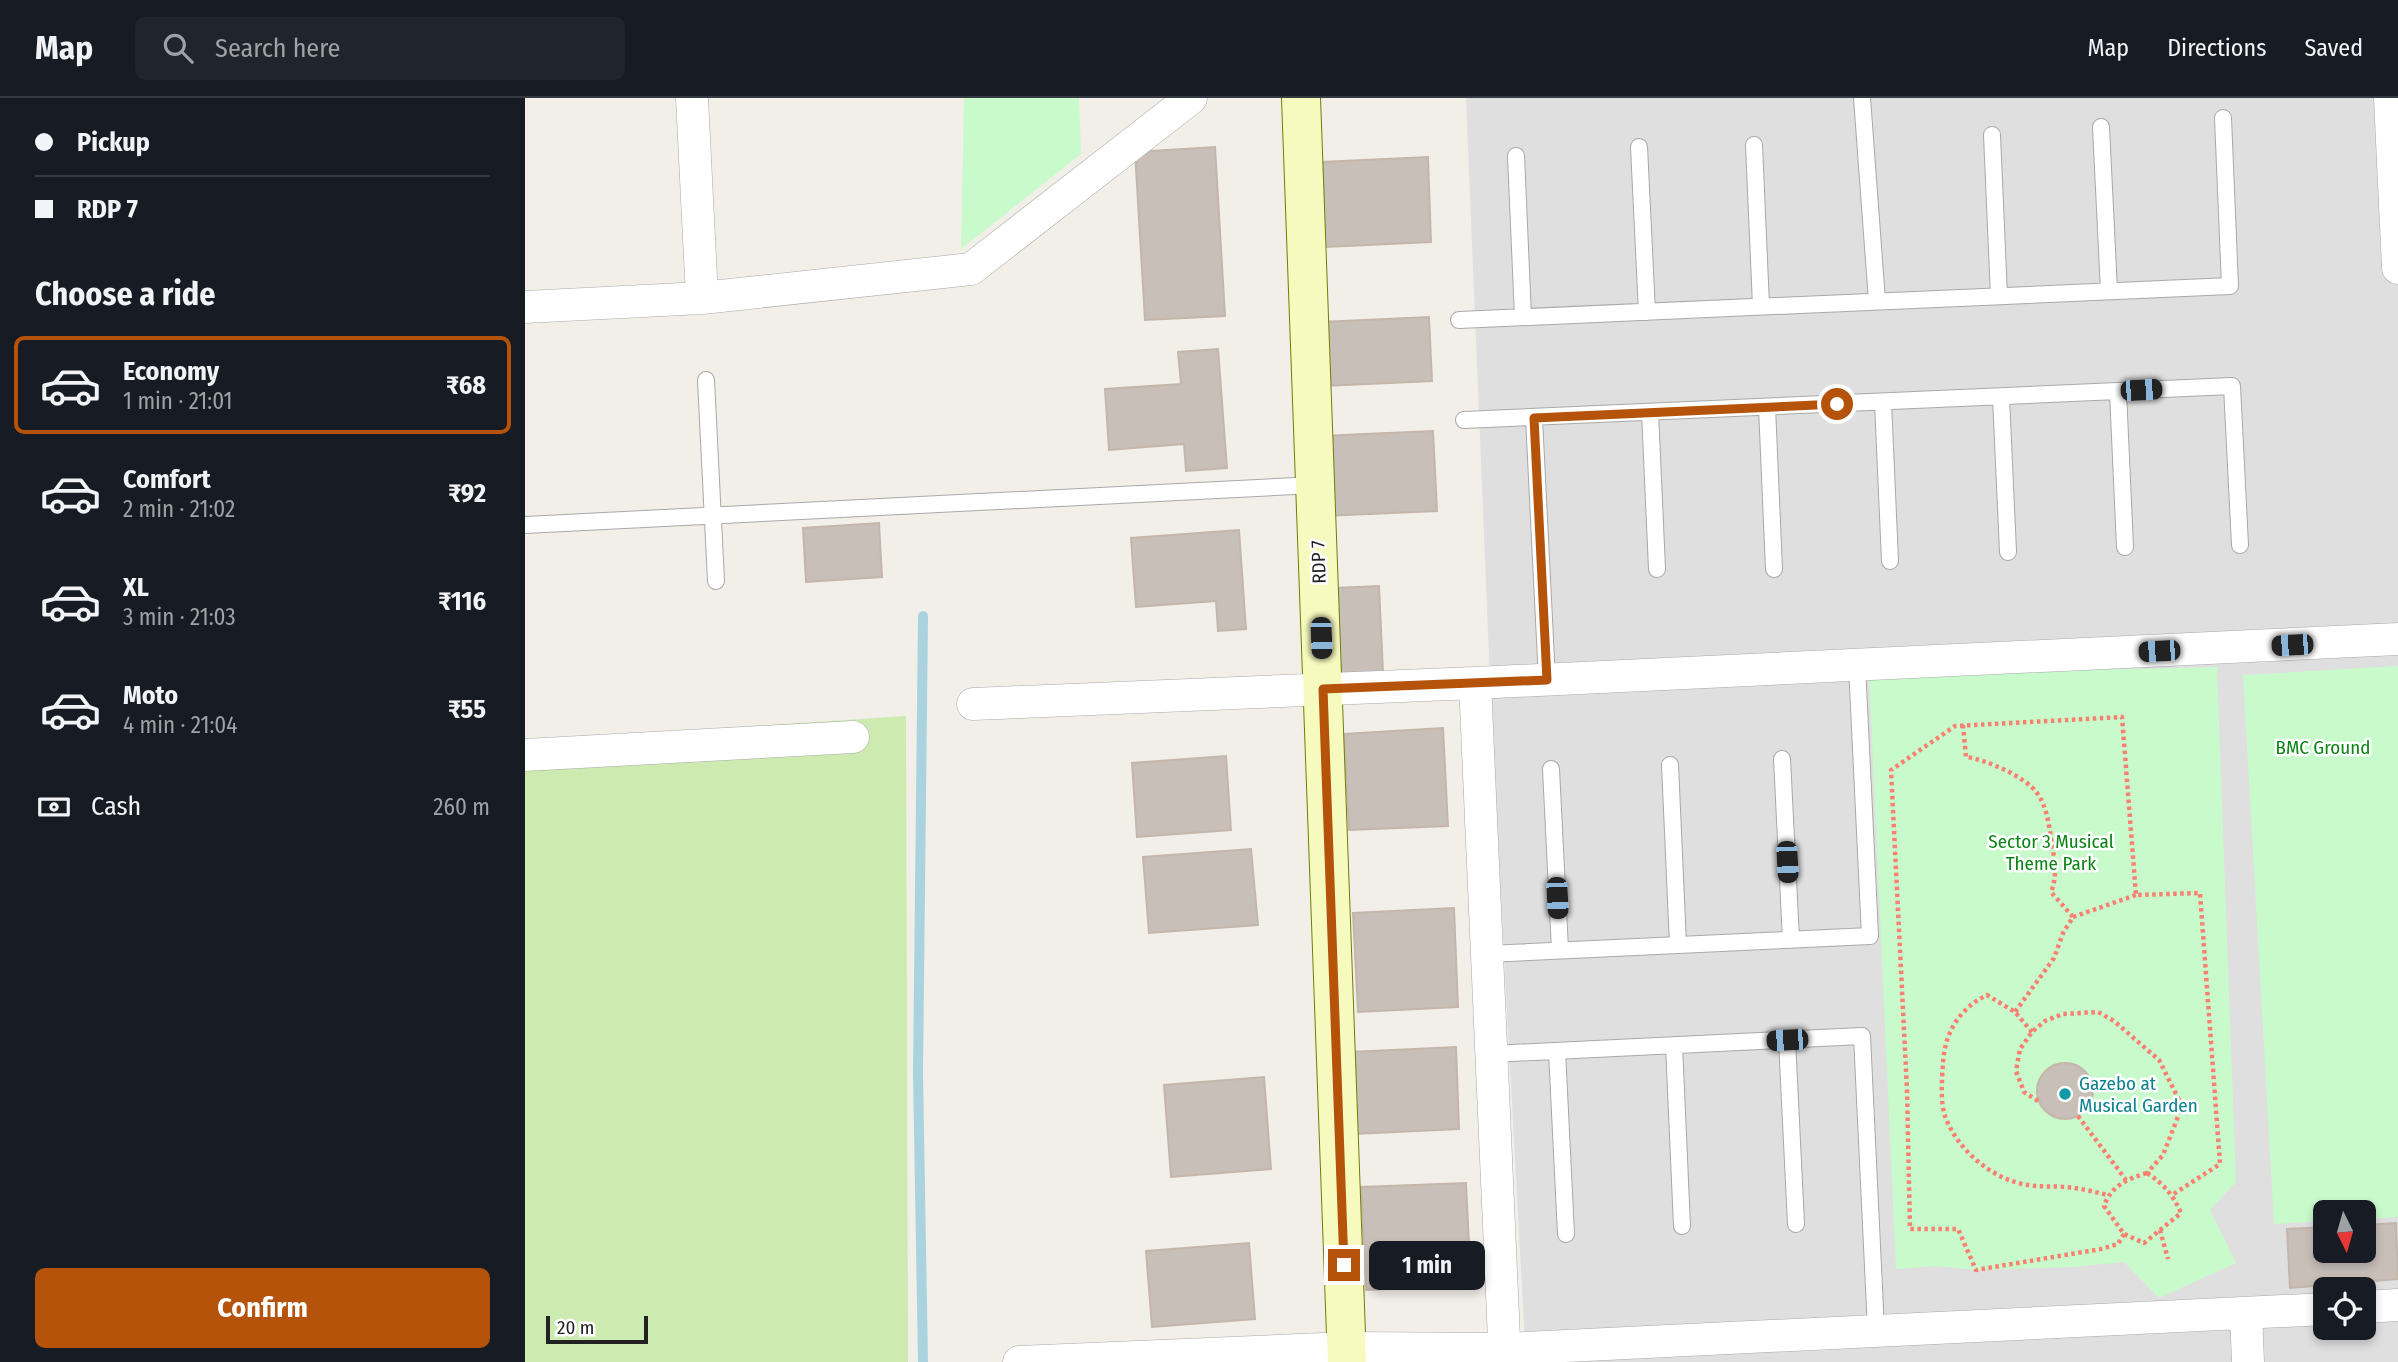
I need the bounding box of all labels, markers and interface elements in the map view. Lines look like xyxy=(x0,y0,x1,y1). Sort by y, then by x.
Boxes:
search box xyxy=(135,17,625,80)
text: Map xyxy=(35,28,93,68)
icon: search xyxy=(159,29,197,67)
text: Search here xyxy=(215,33,340,64)
text: Map xyxy=(2088,34,2129,62)
text: Directions xyxy=(2167,34,2266,62)
text: Saved xyxy=(2304,34,2363,62)
text: Pickup xyxy=(77,127,150,158)
text: RDP 7 xyxy=(77,194,138,225)
text: Choose a ride xyxy=(35,275,216,313)
icon: car xyxy=(39,354,102,417)
text: Economy xyxy=(123,356,219,387)
text: ₹68 xyxy=(446,370,486,401)
car xyxy=(2120,378,2163,402)
text: 1 min · 21:01 xyxy=(123,387,233,415)
route start xyxy=(1821,388,1853,420)
icon: car xyxy=(39,462,102,525)
text: Comfort xyxy=(123,464,211,495)
text: ₹92 xyxy=(448,478,486,509)
text: 2 min · 21:02 xyxy=(123,495,235,523)
street label: RDP 7 xyxy=(1306,540,1331,584)
icon: car xyxy=(39,570,102,633)
text: XL xyxy=(123,572,149,603)
text: ₹116 xyxy=(438,586,486,617)
text: 3 min · 21:03 xyxy=(123,603,236,631)
car xyxy=(1310,617,1333,659)
car xyxy=(2271,633,2314,657)
car xyxy=(2138,639,2181,663)
icon: car xyxy=(39,678,102,741)
text: Moto xyxy=(123,680,178,711)
text: ₹55 xyxy=(448,694,486,725)
text: 4 min · 21:04 xyxy=(123,711,237,739)
park label: BMC Ground xyxy=(2276,736,2370,759)
icon: cash xyxy=(35,788,73,826)
text: Cash xyxy=(91,791,141,822)
text: 260 m xyxy=(433,793,490,821)
park label: Sector 3 Musical Theme Park xyxy=(1988,830,2114,875)
car xyxy=(1776,840,1799,884)
car xyxy=(1546,876,1569,920)
car xyxy=(1766,1028,1809,1052)
place label: Gazebo at Musical Garden xyxy=(2079,1072,2198,1117)
marker: Gazebo at Musical Garden xyxy=(2057,1086,2073,1102)
north arrow xyxy=(2313,1200,2377,1264)
map controls xyxy=(2313,1200,2376,1340)
callout: 1 min xyxy=(1369,1240,1484,1290)
route end xyxy=(1328,1249,1360,1281)
text: 1 min xyxy=(1402,1251,1452,1279)
button: Confirm xyxy=(35,1268,490,1348)
button: locate xyxy=(2313,1277,2376,1340)
scale bar xyxy=(546,1313,647,1345)
text: 20 m xyxy=(557,1316,594,1339)

